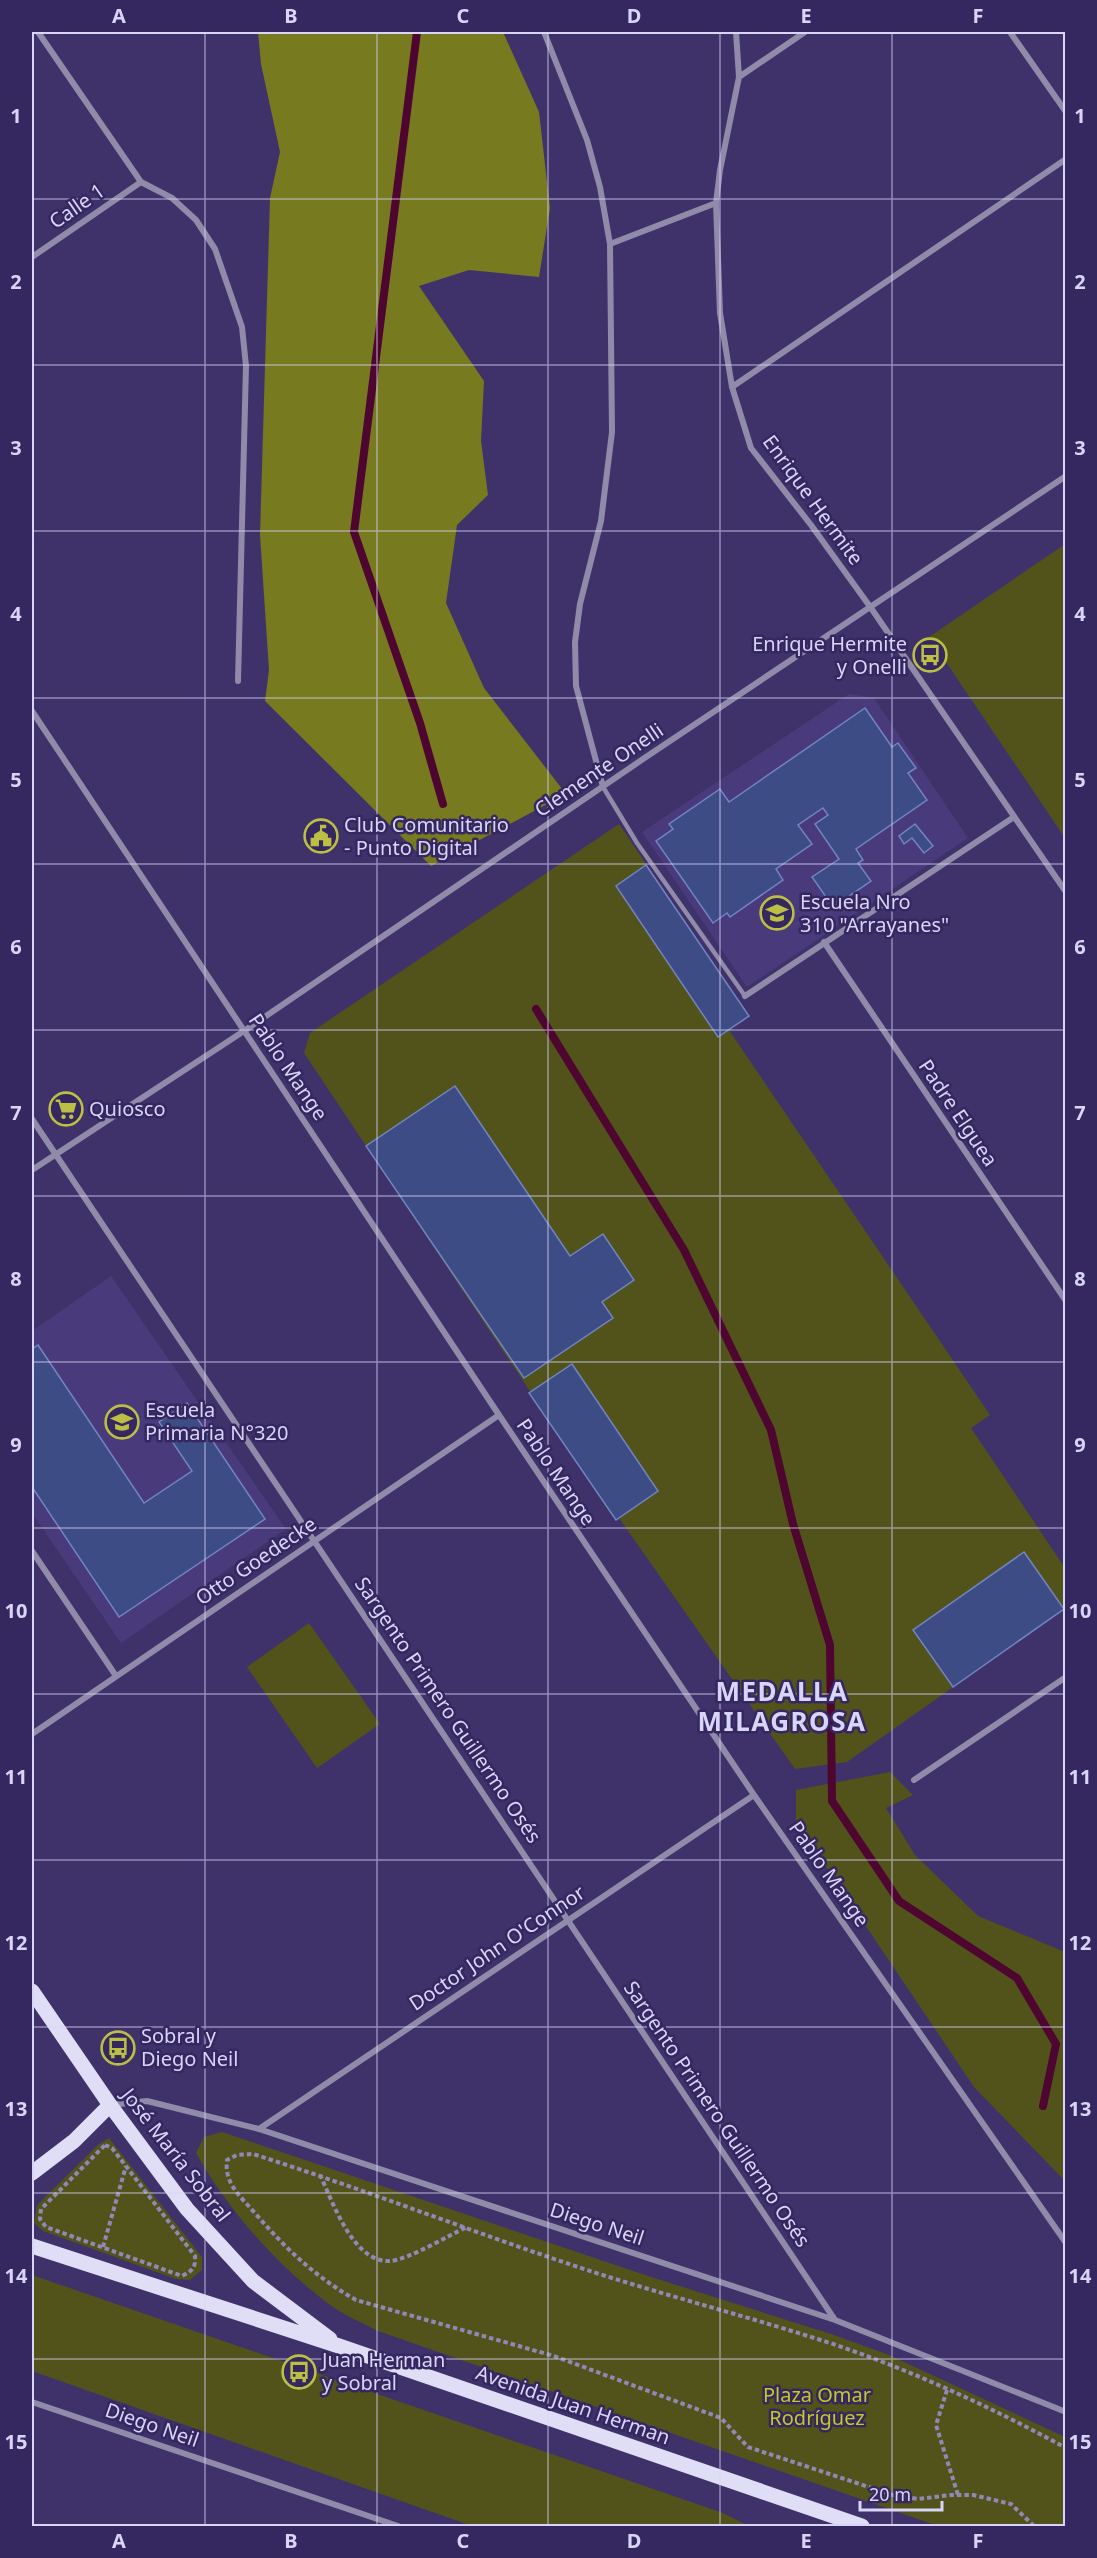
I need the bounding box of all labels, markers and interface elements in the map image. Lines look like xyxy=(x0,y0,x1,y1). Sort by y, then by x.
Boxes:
text: A xyxy=(112,2,126,29)
text: B xyxy=(284,2,298,29)
text: C xyxy=(457,2,470,29)
text: D xyxy=(627,2,641,29)
text: E xyxy=(800,2,812,29)
text: F xyxy=(973,2,983,29)
text: 1 xyxy=(10,102,22,129)
text: 1 xyxy=(1074,102,1086,129)
street label: Calle 1 xyxy=(44,177,110,234)
text: 2 xyxy=(10,268,22,295)
text: 2 xyxy=(1074,268,1086,295)
street label: Enrique Hermite xyxy=(757,429,870,570)
text: 3 xyxy=(10,434,22,461)
text: 3 xyxy=(1074,434,1086,461)
text: 4 xyxy=(10,600,22,627)
text: 4 xyxy=(1074,600,1086,627)
place label: Enrique Hermite y Onelli xyxy=(752,630,907,680)
bus stop icon: Enrique Hermite y Onelli xyxy=(912,637,948,673)
street label: Clemente Onelli xyxy=(529,716,668,823)
text: 5 xyxy=(10,766,22,793)
text: 5 xyxy=(1074,766,1086,793)
place label: Club Comunitario - Punto Digital xyxy=(344,811,509,861)
public building icon: Club Comunitario - Punto Digital xyxy=(303,818,339,854)
place label: Escuela Nro 310 "Arrayanes" xyxy=(800,888,949,938)
school or university icon: Escuela Nro 310 "Arrayanes" xyxy=(759,895,795,931)
text: 6 xyxy=(10,933,22,960)
text: 6 xyxy=(1074,933,1086,960)
street label: Pablo Mange xyxy=(243,1008,334,1125)
street label: Padre Elguea xyxy=(913,1054,1004,1171)
supermarket icon: Quiosco xyxy=(48,1091,84,1127)
place label: Quiosco xyxy=(89,1095,166,1122)
text: 7 xyxy=(10,1099,22,1126)
text: 7 xyxy=(1074,1099,1086,1126)
text: 8 xyxy=(10,1265,22,1292)
text: 8 xyxy=(1074,1265,1086,1292)
place label: Escuela Primaria N°320 xyxy=(145,1396,288,1446)
school or university icon: Escuela Primaria N°320 xyxy=(104,1404,140,1440)
street label: Pablo Mange xyxy=(511,1413,602,1530)
text: 9 xyxy=(10,1431,22,1458)
text: 9 xyxy=(1074,1431,1086,1458)
street label: Otto Goedecke xyxy=(190,1510,321,1611)
street label: Sargento Primero Guillermo Osés xyxy=(349,1571,548,1848)
text: 10 xyxy=(5,1597,27,1624)
text: 10 xyxy=(1069,1597,1091,1624)
district label: MEDALLA MILAGROSA xyxy=(698,1673,866,1739)
text: 11 xyxy=(5,1763,27,1790)
text: 11 xyxy=(1069,1763,1091,1790)
street label: Pablo Mange xyxy=(783,1815,876,1932)
street label: Doctor John O'Connor xyxy=(404,1879,590,2017)
text: 12 xyxy=(5,1929,27,1956)
text: 12 xyxy=(1069,1929,1091,1956)
street label: Sargento Primero Guillermo Osés xyxy=(618,1975,817,2252)
place label: Sobral y Diego Neil xyxy=(141,2022,238,2072)
bus stop icon: Sobral y Diego Neil xyxy=(100,2030,136,2066)
street label: José María Sobral xyxy=(115,2081,237,2227)
text: 13 xyxy=(5,2095,27,2122)
text: 13 xyxy=(1069,2095,1091,2122)
street label: Diego Neil xyxy=(547,2196,648,2251)
text: 14 xyxy=(5,2262,28,2289)
text: 14 xyxy=(1069,2262,1092,2289)
place label: Juan Herman y Sobral xyxy=(320,2346,445,2396)
bus stop icon: Juan Herman y Sobral xyxy=(281,2354,317,2390)
street label: Avenida Juan Herman xyxy=(472,2359,674,2450)
park label: Plaza Omar Rodríguez xyxy=(763,2381,871,2431)
street label: Diego Neil xyxy=(102,2396,203,2453)
text: 15 xyxy=(5,2428,27,2455)
text: 15 xyxy=(1069,2428,1091,2455)
scale bar xyxy=(860,2474,942,2512)
text: 20 m xyxy=(869,2482,911,2506)
text: A xyxy=(112,2527,126,2554)
text: B xyxy=(284,2527,298,2554)
text: C xyxy=(457,2527,470,2554)
text: D xyxy=(627,2527,641,2554)
text: E xyxy=(800,2527,812,2554)
text: F xyxy=(973,2527,983,2554)

